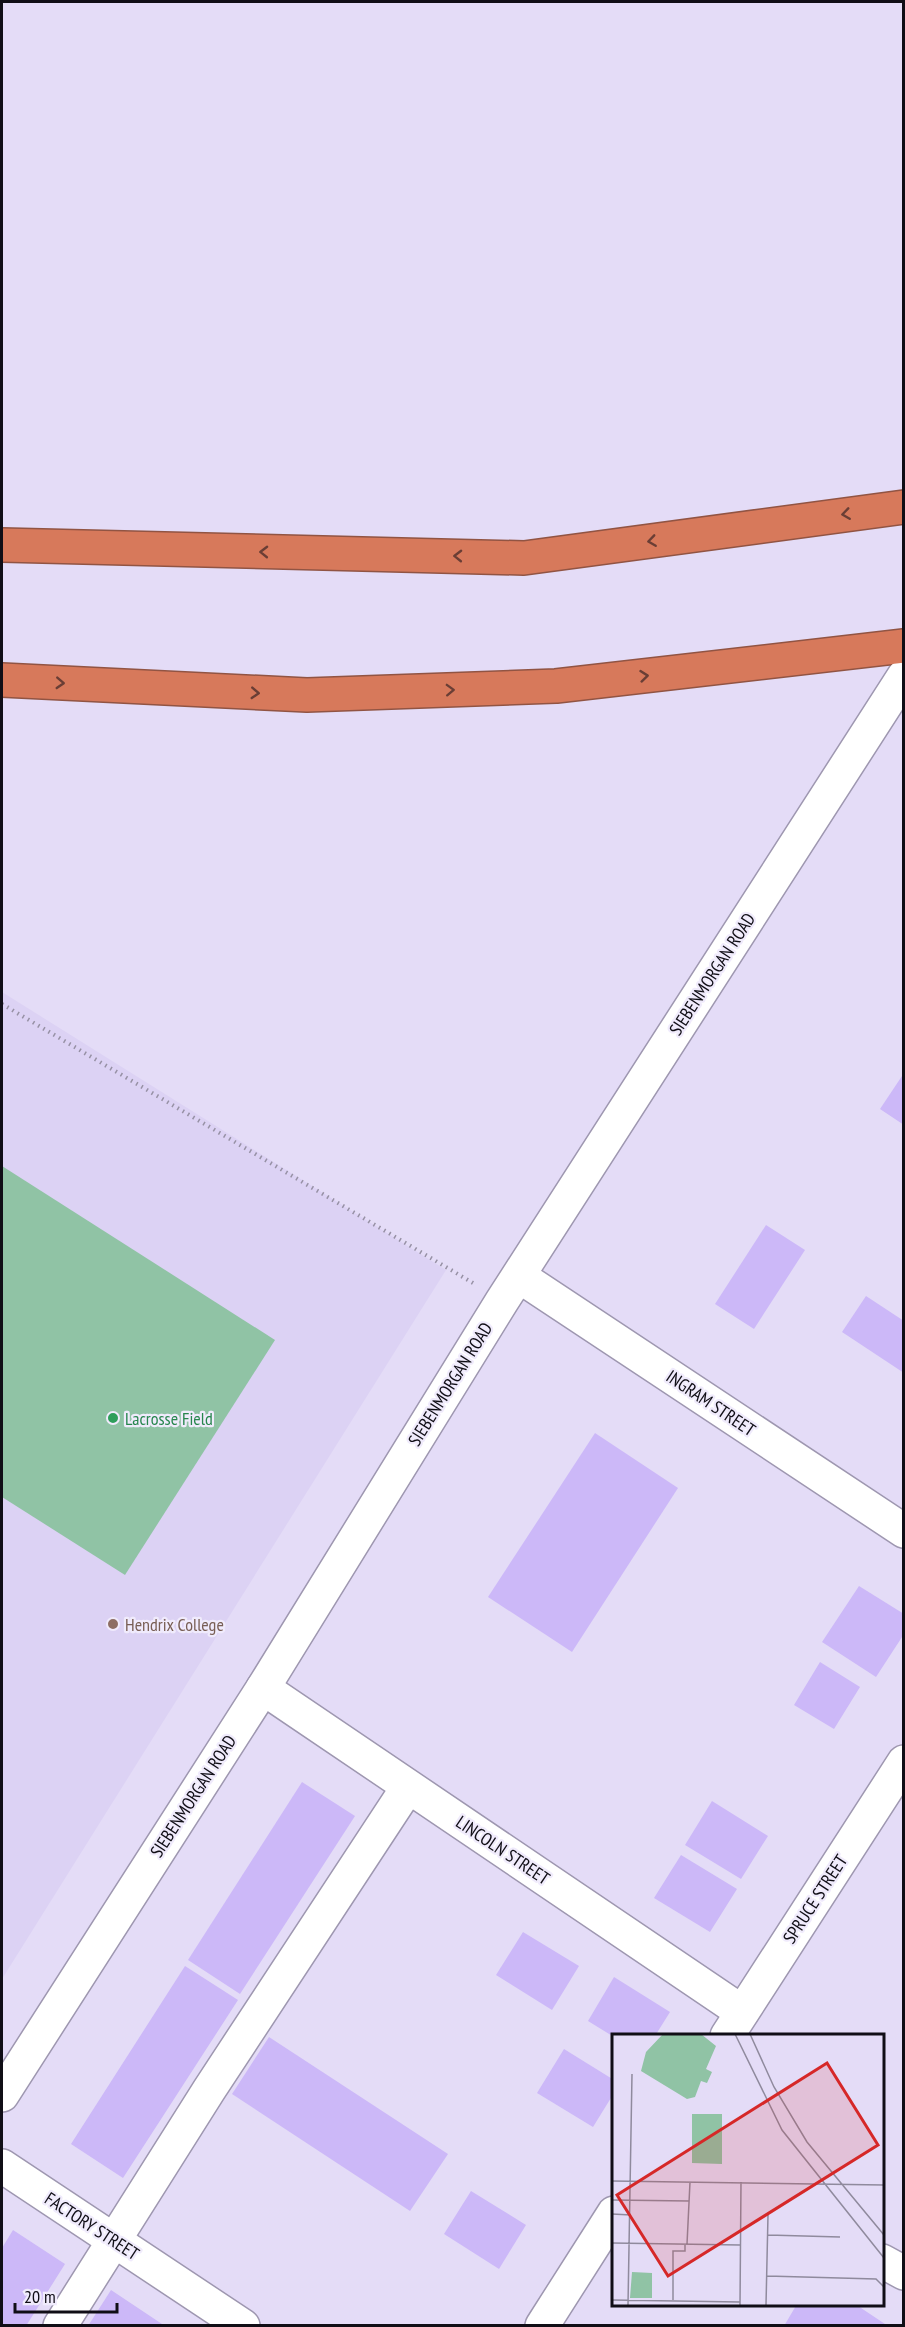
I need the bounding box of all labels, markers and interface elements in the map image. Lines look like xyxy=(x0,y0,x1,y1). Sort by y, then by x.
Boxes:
one-way arrow xyxy=(841,508,850,520)
one-way arrow xyxy=(648,534,657,546)
one-way arrow xyxy=(259,545,268,558)
one-way arrow xyxy=(454,550,463,563)
one-way arrow xyxy=(639,670,649,683)
one-way arrow xyxy=(55,677,64,690)
one-way arrow xyxy=(445,684,454,696)
one-way arrow xyxy=(250,686,259,699)
street label: SIEBENMORGAN ROAD xyxy=(664,908,760,1040)
street label: SIEBENMORGAN ROAD xyxy=(403,1318,497,1450)
street label: INGRAM STREET xyxy=(662,1365,760,1441)
place label: Lacrosse Field xyxy=(125,1407,213,1430)
marker: Lacrosse Field xyxy=(106,1411,120,1425)
place label: Hendrix College xyxy=(125,1613,224,1636)
marker: Hendrix College xyxy=(106,1617,120,1631)
street label: SIEBENMORGAN ROAD xyxy=(145,1730,241,1862)
street label: LINCOLN STREET xyxy=(452,1810,554,1890)
street label: SPRUCE STREET xyxy=(778,1850,852,1948)
inset map xyxy=(612,2034,884,2306)
street label: FACTORY STREET xyxy=(40,2187,144,2265)
scale bar xyxy=(15,2276,117,2314)
text: 20 m xyxy=(24,2285,56,2308)

